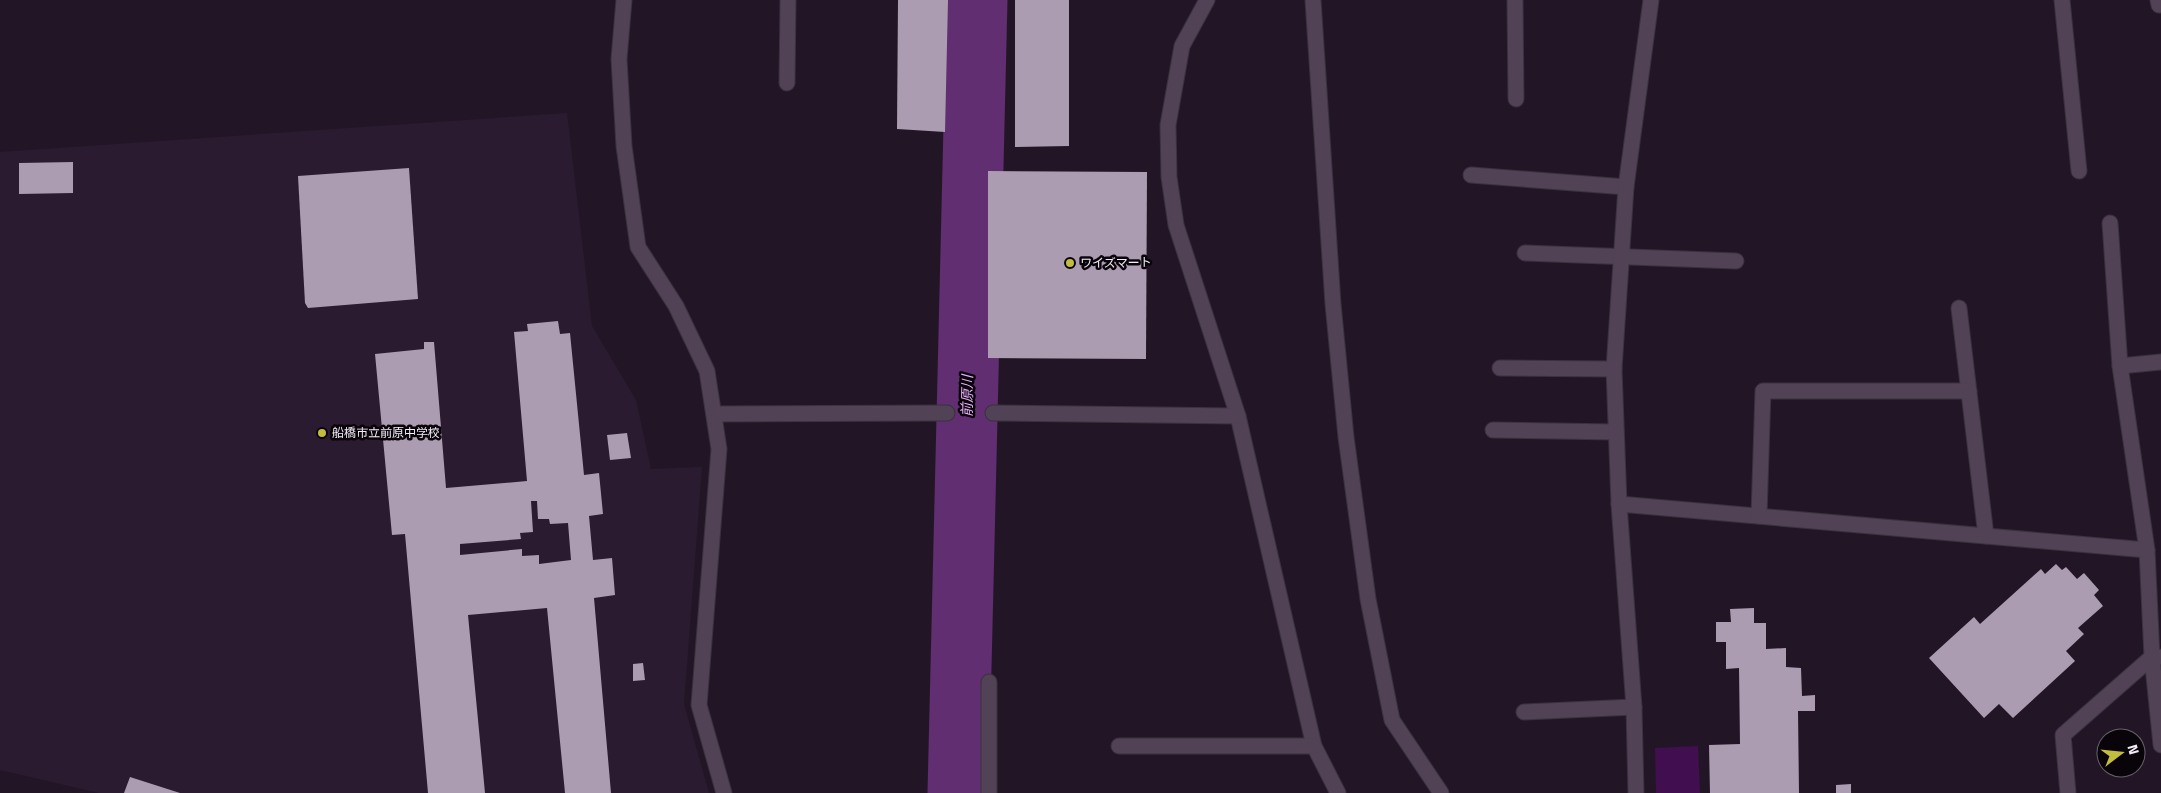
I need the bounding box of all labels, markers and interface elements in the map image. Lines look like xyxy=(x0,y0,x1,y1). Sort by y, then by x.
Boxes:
place label: ワイズマート xyxy=(1080,253,1152,272)
marker: ワイズマート xyxy=(1064,257,1076,269)
water label: 前原川 xyxy=(956,373,977,417)
place label: 船橋市立前原中学校 xyxy=(332,423,440,442)
marker: 船橋市立前原中学校 xyxy=(316,427,328,439)
north arrow xyxy=(2096,728,2146,778)
text: N xyxy=(2123,742,2145,757)

